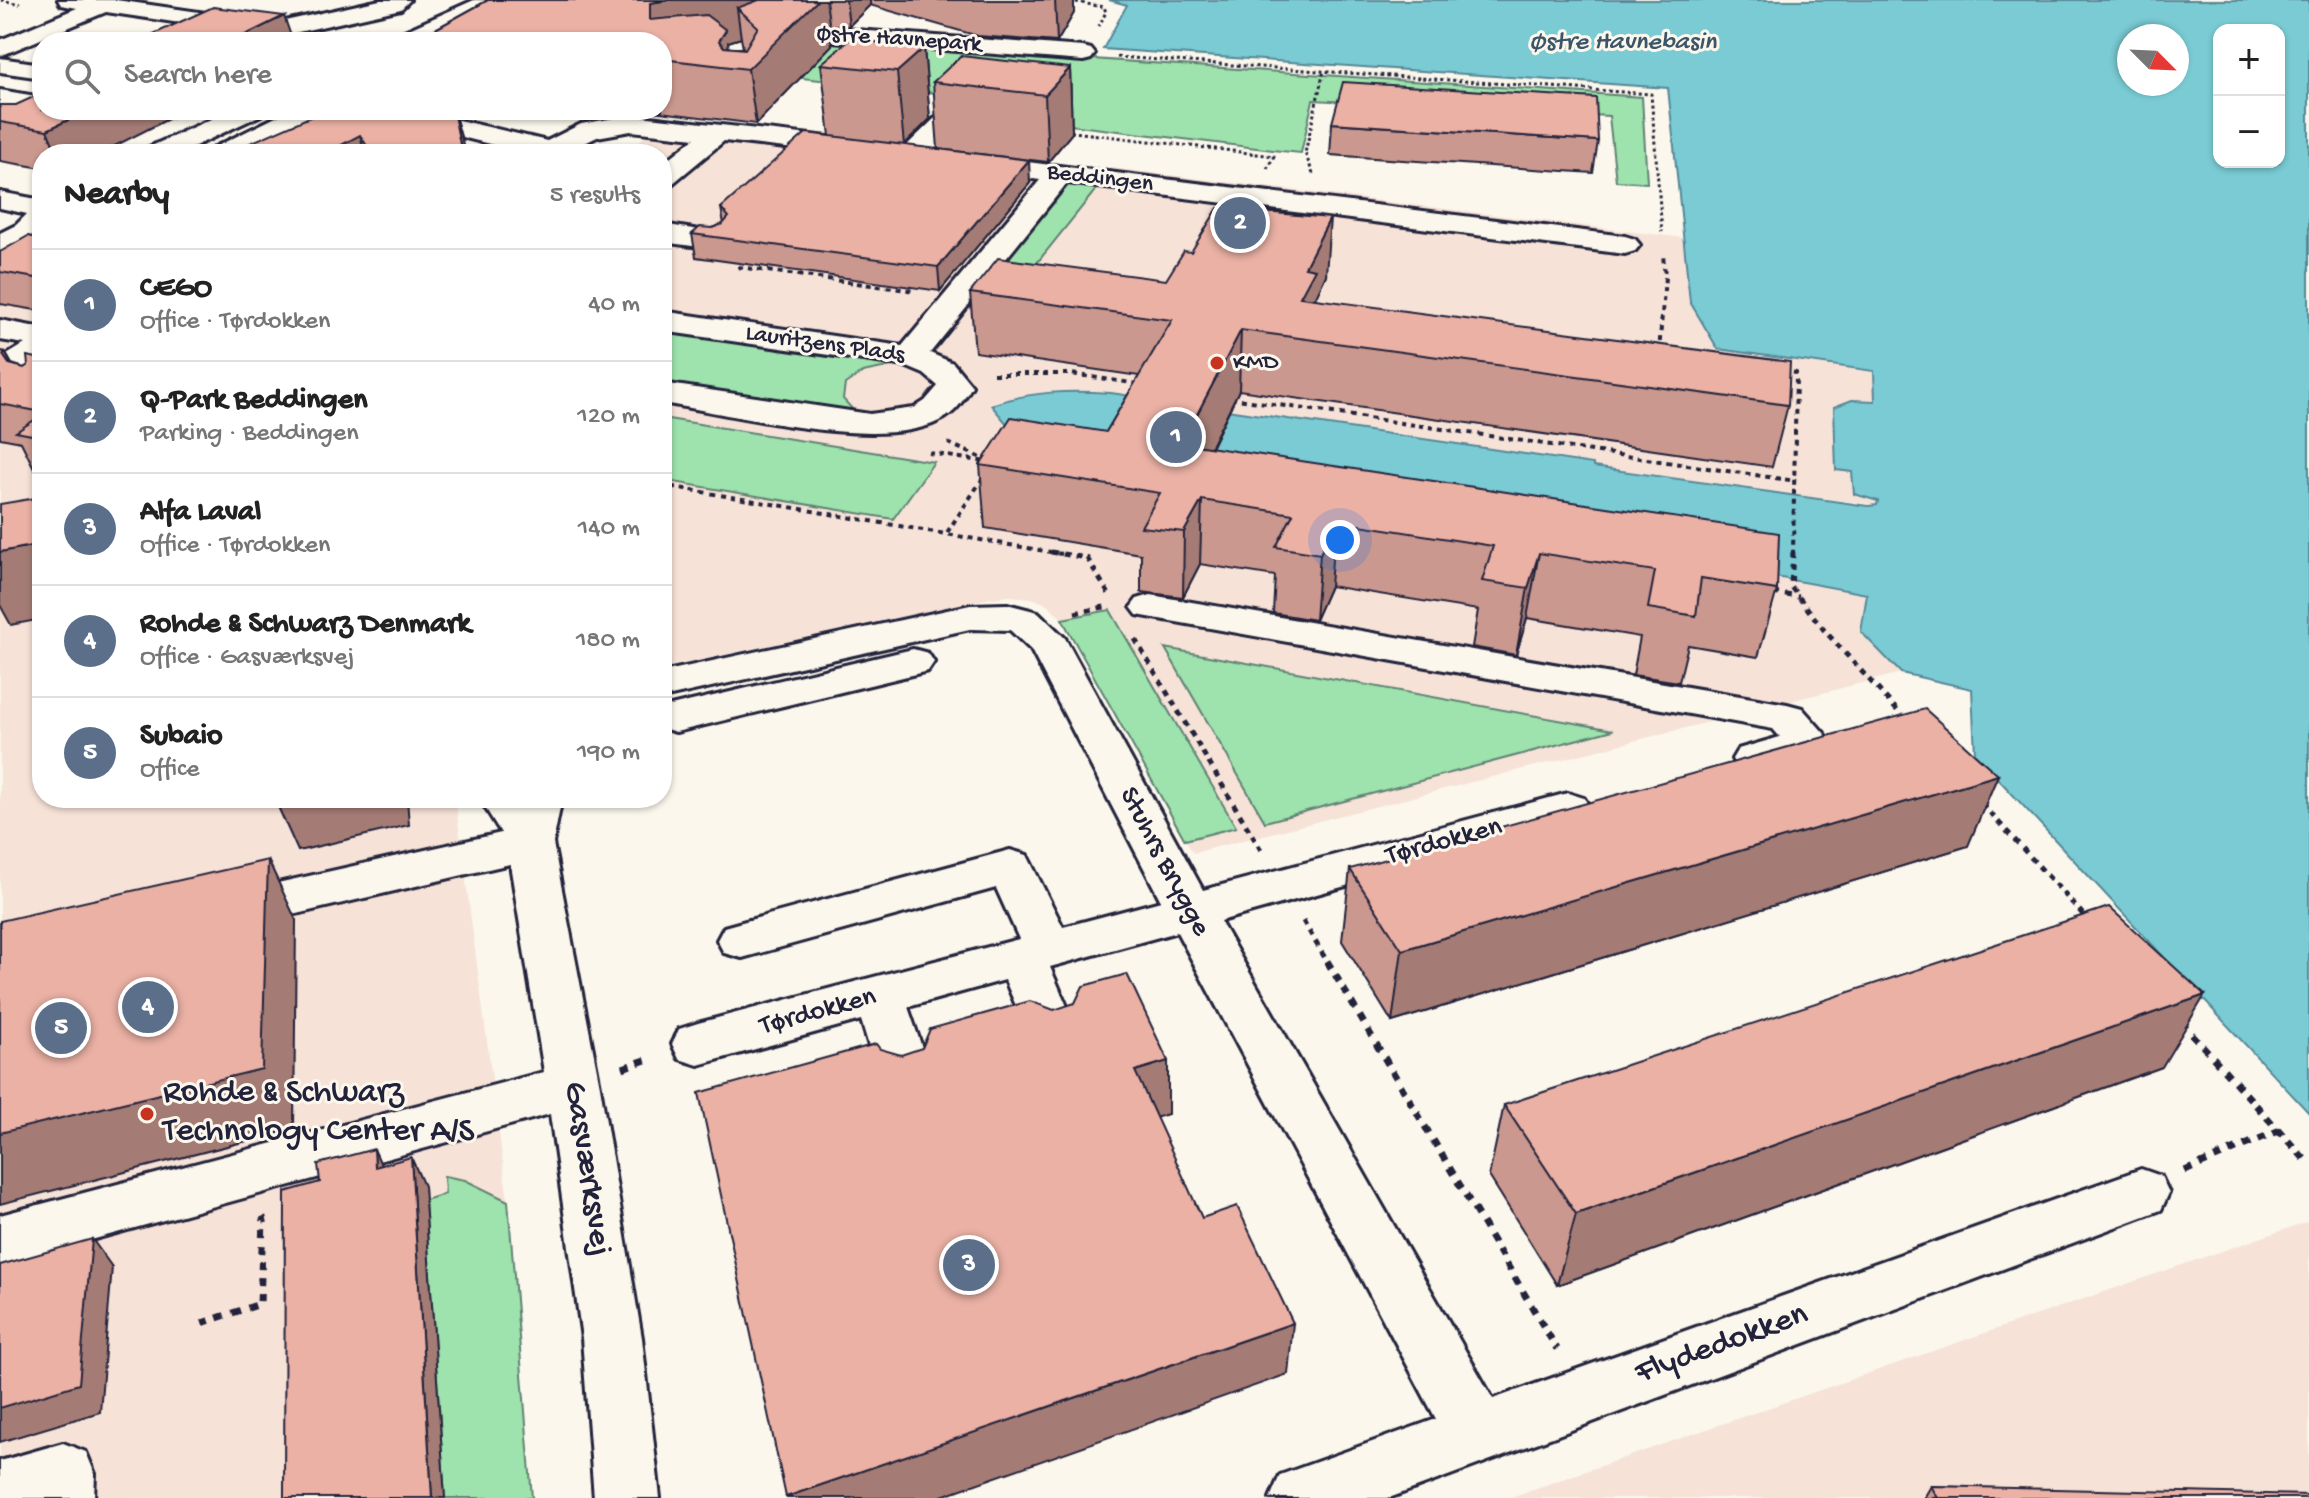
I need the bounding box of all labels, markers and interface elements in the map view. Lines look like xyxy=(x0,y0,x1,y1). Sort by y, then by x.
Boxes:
street label: Østre Havnepark xyxy=(816,20,985,60)
north arrow xyxy=(2117,24,2189,96)
map controls xyxy=(2213,24,2285,168)
button: + xyxy=(2213,24,2285,96)
water label: Østre Havnebasin xyxy=(1530,28,1717,59)
search box xyxy=(32,32,672,120)
icon: search xyxy=(60,54,104,98)
text: Search here xyxy=(124,59,272,94)
button: − xyxy=(2213,96,2285,168)
street label: Beddingen xyxy=(1044,158,1155,200)
text: Nearby xyxy=(64,176,169,216)
text: 5 results xyxy=(550,181,640,212)
pin: 2 xyxy=(1214,193,1266,253)
text: CEGO xyxy=(140,272,212,307)
text: 1 xyxy=(85,290,95,321)
text: 40 m xyxy=(588,290,640,321)
text: Office · Tørdokken xyxy=(140,307,330,338)
street label: Lauritzens Plads xyxy=(744,319,908,371)
place label: KMD xyxy=(1233,349,1279,378)
marker: KMD xyxy=(1208,354,1226,372)
text: Q-Park Beddingen xyxy=(140,384,367,419)
text: 2 xyxy=(84,402,96,433)
text: 120 m xyxy=(577,402,640,433)
pin: 1 xyxy=(1150,407,1202,467)
text: Parking · Beddingen xyxy=(140,419,359,450)
text: Alfa Laval xyxy=(140,496,261,531)
text: 3 xyxy=(83,514,97,545)
text: 140 m xyxy=(578,514,640,545)
your location xyxy=(1320,520,1360,560)
text: Office · Tørdokken xyxy=(140,531,330,562)
text: Rohde & Schwarz Denmark xyxy=(140,608,471,643)
text: 4 xyxy=(84,626,96,657)
text: 180 m xyxy=(576,626,640,657)
text: Office · Gasværksvej xyxy=(140,643,355,674)
text: Subaio xyxy=(140,720,223,755)
text: 5 xyxy=(83,738,97,769)
text: 190 m xyxy=(577,738,640,769)
text: Office xyxy=(140,755,199,786)
street label: Stuhrs Brygge xyxy=(1111,782,1217,943)
street label: Tørdokken xyxy=(1380,810,1506,874)
pin: 4 xyxy=(122,977,174,1037)
street label: Tørdokken xyxy=(754,980,880,1044)
pin: 5 xyxy=(35,998,87,1058)
place label: Rohde & Schwarz Technology Center A/S xyxy=(161,1074,474,1153)
street label: Gasværksvej xyxy=(552,1079,620,1259)
marker: Rohde & Schwarz Technology Center A/S xyxy=(138,1105,156,1123)
pin: 3 xyxy=(943,1235,995,1295)
street label: Flydedokken xyxy=(1629,1295,1814,1395)

